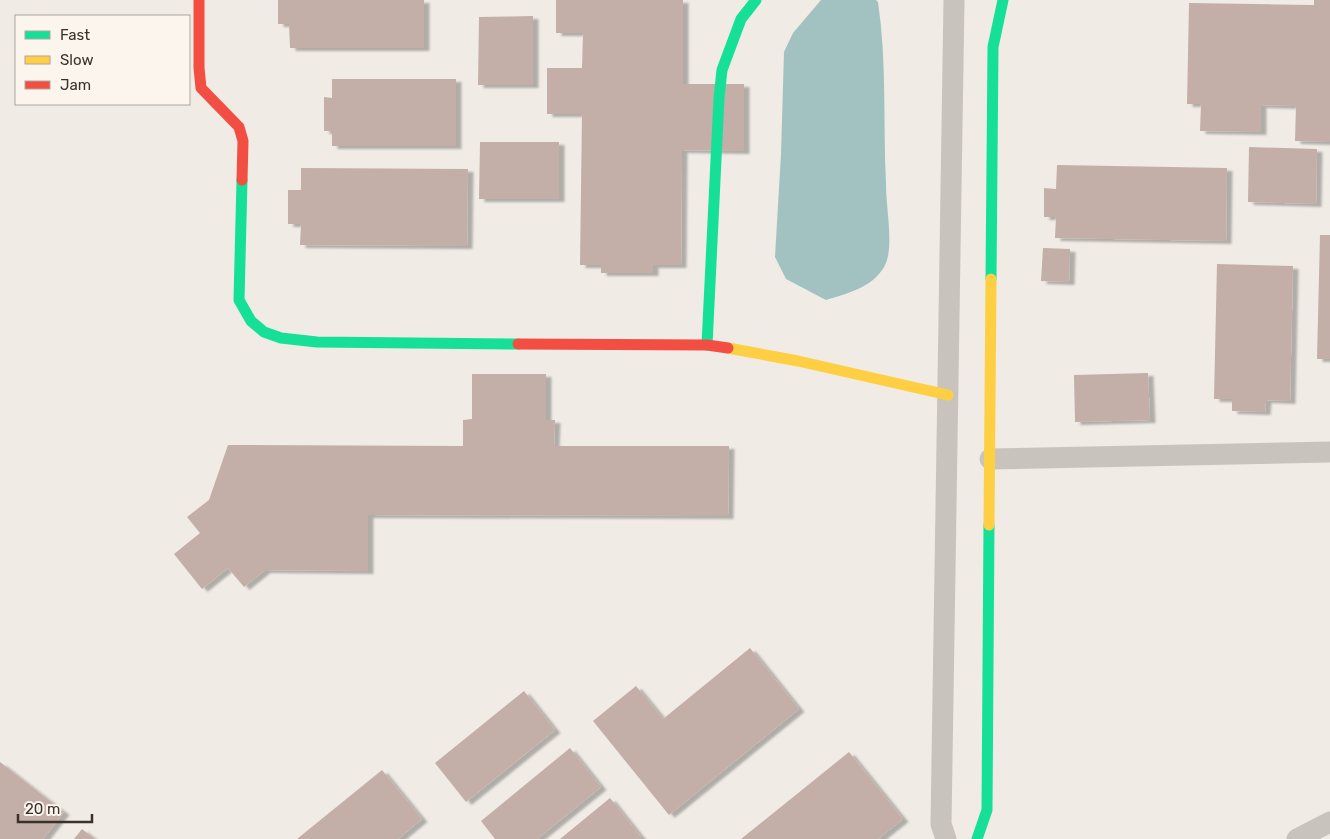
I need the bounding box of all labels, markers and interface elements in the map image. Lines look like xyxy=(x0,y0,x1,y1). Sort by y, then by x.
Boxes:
legend xyxy=(15,15,190,105)
text: Fast xyxy=(60,26,90,44)
text: Slow xyxy=(60,51,93,69)
text: Jam xyxy=(60,76,91,94)
scale bar xyxy=(18,792,91,824)
text: 20 m xyxy=(25,800,60,818)

